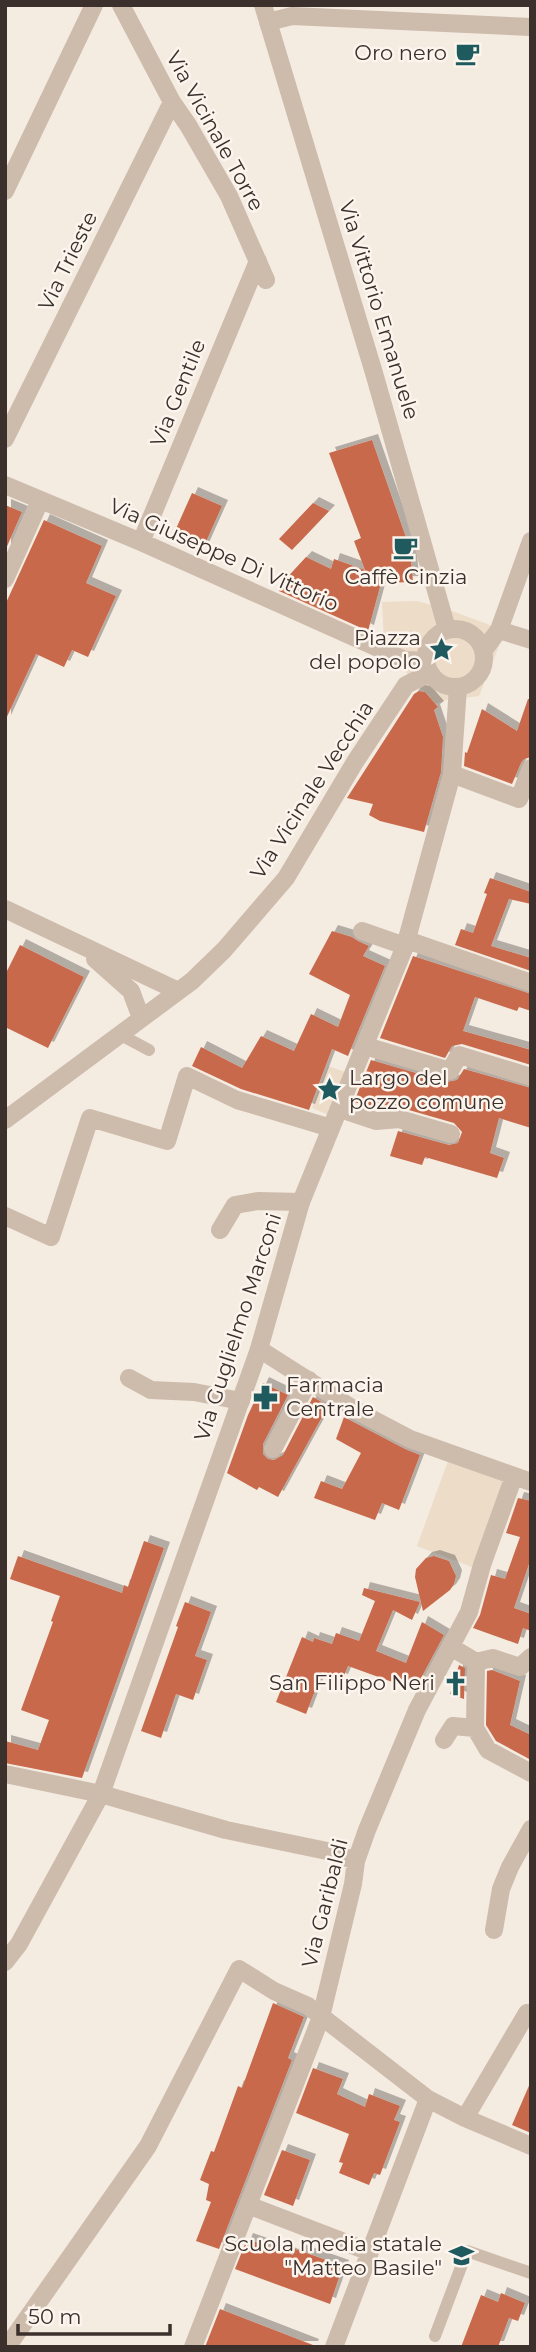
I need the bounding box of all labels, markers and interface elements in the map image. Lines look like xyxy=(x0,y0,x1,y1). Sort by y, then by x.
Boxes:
cafe icon: Oro nero xyxy=(453,39,481,67)
place label: Oro nero xyxy=(354,40,447,65)
street label: Via Vicinale Torre xyxy=(161,47,270,215)
street label: Via Vittorio Emanuele xyxy=(334,197,425,422)
street label: Via Trieste xyxy=(33,207,102,314)
street label: Via Gentile xyxy=(145,336,210,450)
street label: Via Giuseppe Di Vittorio xyxy=(106,493,343,616)
cafe icon: Caffè Cinzia xyxy=(392,534,420,562)
place label: Caffè Cinzia xyxy=(345,564,467,589)
place label: Piazza del popolo xyxy=(309,625,421,674)
place icon: Piazza del popolo xyxy=(427,636,455,664)
street label: Via Vicinale Vecchia xyxy=(245,696,378,883)
place label: Largo del pozzo comune xyxy=(349,1065,504,1114)
place icon: Largo del pozzo comune xyxy=(315,1076,343,1104)
street label: Via Guglielmo Marconi xyxy=(189,1210,286,1444)
place label: Farmacia Centrale xyxy=(286,1372,384,1421)
pharmacy icon: Farmacia Centrale xyxy=(252,1383,280,1411)
church icon: San Filippo Neri xyxy=(441,1669,469,1697)
place label: San Filippo Neri xyxy=(269,1670,435,1695)
street label: Via Garibaldi xyxy=(296,1836,353,1970)
place label: Scuola media statale "Matteo Basile" xyxy=(224,2231,442,2280)
school or university icon: Scuola media statale "Matteo Basile" xyxy=(448,2242,476,2270)
scale bar xyxy=(18,2292,170,2336)
text: 50 m xyxy=(28,2304,82,2329)

